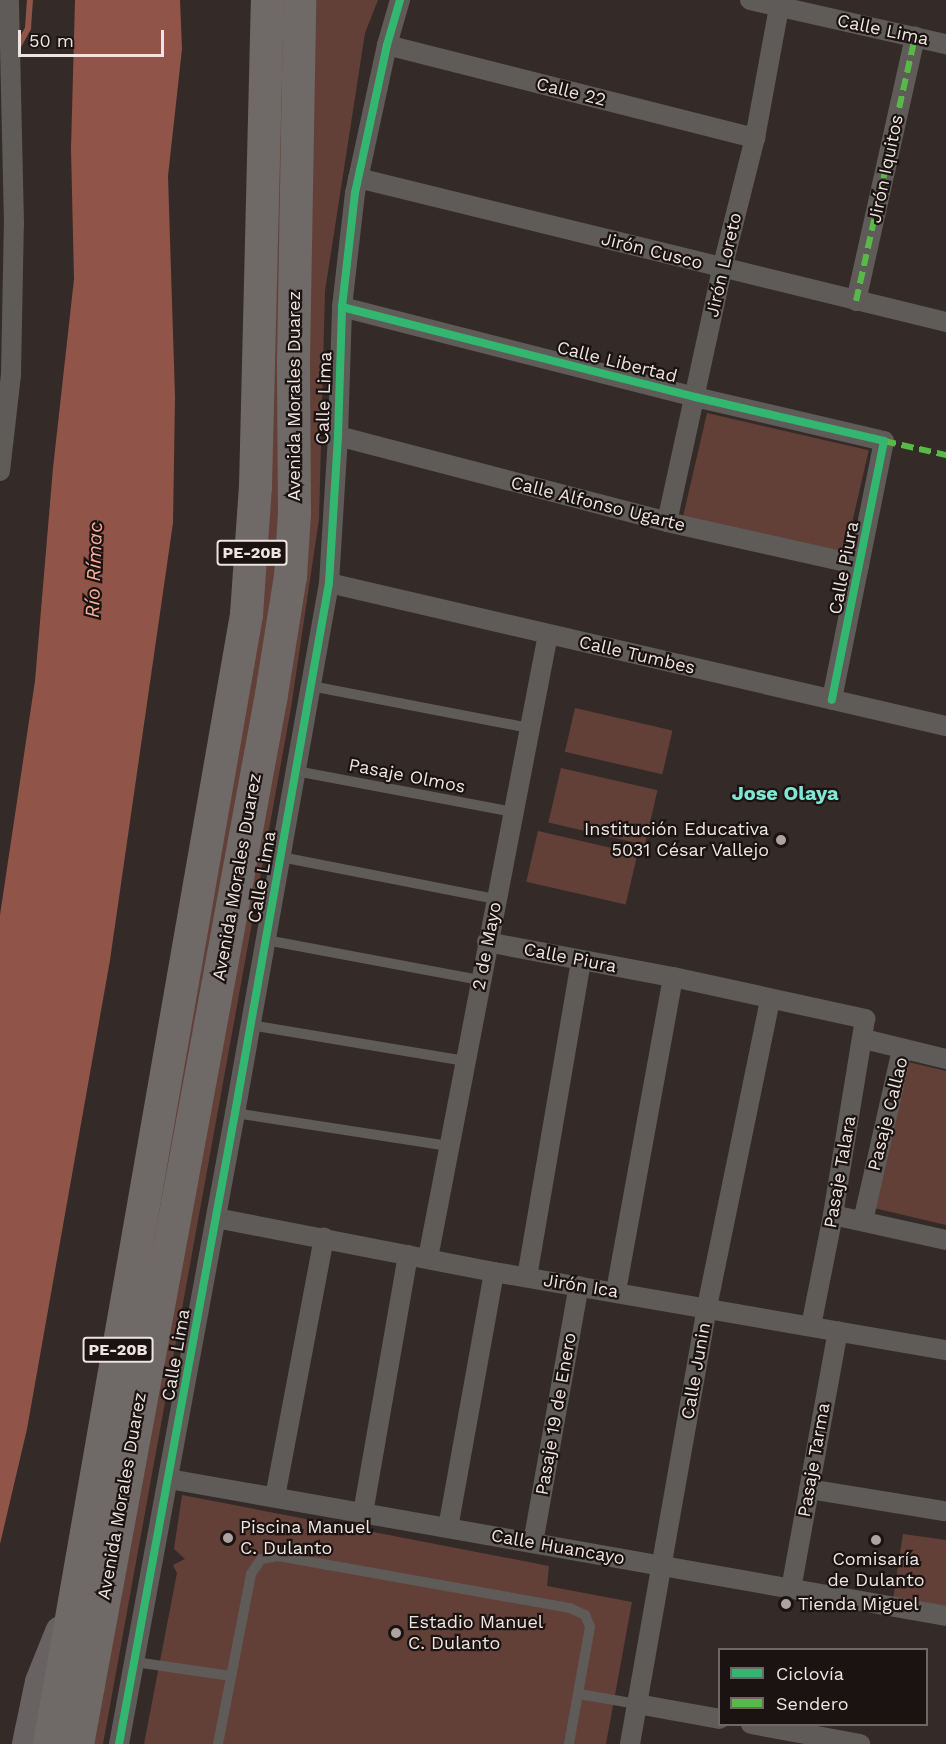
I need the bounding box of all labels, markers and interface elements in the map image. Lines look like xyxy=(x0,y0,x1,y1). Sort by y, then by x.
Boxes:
street label: Calle Lima xyxy=(835,10,931,50)
scale bar xyxy=(21,18,166,56)
text: 50 m xyxy=(29,30,74,51)
street label: Calle 22 xyxy=(534,73,608,111)
street label: Jirón Iquitos xyxy=(864,113,908,225)
street label: Jirón Loreto xyxy=(701,211,747,319)
street label: Jirón Cusco xyxy=(599,228,705,274)
street label: Avenida Morales Duarez xyxy=(283,291,305,501)
street label: Calle Libertad xyxy=(555,337,679,387)
street label: Calle Lima xyxy=(312,351,336,445)
street label: Calle Alfonso Ugarte xyxy=(508,472,688,536)
street label: Calle Piura xyxy=(824,520,864,616)
water label: Río Rímac xyxy=(80,522,108,618)
road number: PE-20B xyxy=(216,540,288,566)
street label: Calle Tumbes xyxy=(577,631,697,679)
street label: Pasaje Olmos xyxy=(347,754,467,798)
street label: Avenida Morales Duarez xyxy=(208,771,266,983)
district label: Jose Olaya xyxy=(731,781,839,805)
place label: Institución Educativa 5031 César Vallejo xyxy=(584,819,769,862)
street label: Calle Lima xyxy=(243,829,281,925)
marker: Institución Educativa 5031 César Vallejo xyxy=(774,833,788,847)
street label: 2 de Mayo xyxy=(468,900,506,992)
street label: Calle Piura xyxy=(522,938,618,978)
street label: Pasaje Callao xyxy=(863,1055,913,1173)
street label: Pasaje Talara xyxy=(819,1114,861,1230)
street label: Jirón Ica xyxy=(542,1269,620,1303)
street label: Calle Lima xyxy=(157,1307,195,1403)
street label: Calle Junin xyxy=(677,1321,715,1421)
street label: Pasaje 19 de Enero xyxy=(531,1331,581,1497)
road number: PE-20B xyxy=(82,1337,154,1363)
street label: Avenida Morales Duarez xyxy=(93,1390,151,1602)
street label: Pasaje Tarma xyxy=(793,1401,835,1519)
place label: Piscina Manuel C. Dulanto xyxy=(240,1517,371,1559)
street label: Calle Huancayo xyxy=(489,1525,627,1569)
marker: Piscina Manuel C. Dulanto xyxy=(221,1531,235,1545)
marker: Comisaría de Dulanto xyxy=(869,1533,883,1547)
place label: Comisaría de Dulanto xyxy=(828,1549,924,1592)
place label: Tienda Miguel xyxy=(798,1593,919,1615)
marker: Tienda Miguel xyxy=(779,1597,793,1611)
place label: Estadio Manuel C. Dulanto xyxy=(408,1612,543,1654)
marker: Estadio Manuel C. Dulanto xyxy=(389,1626,403,1640)
legend xyxy=(718,1648,928,1726)
text: Ciclovía xyxy=(776,1663,844,1684)
text: Sendero xyxy=(776,1693,849,1714)

